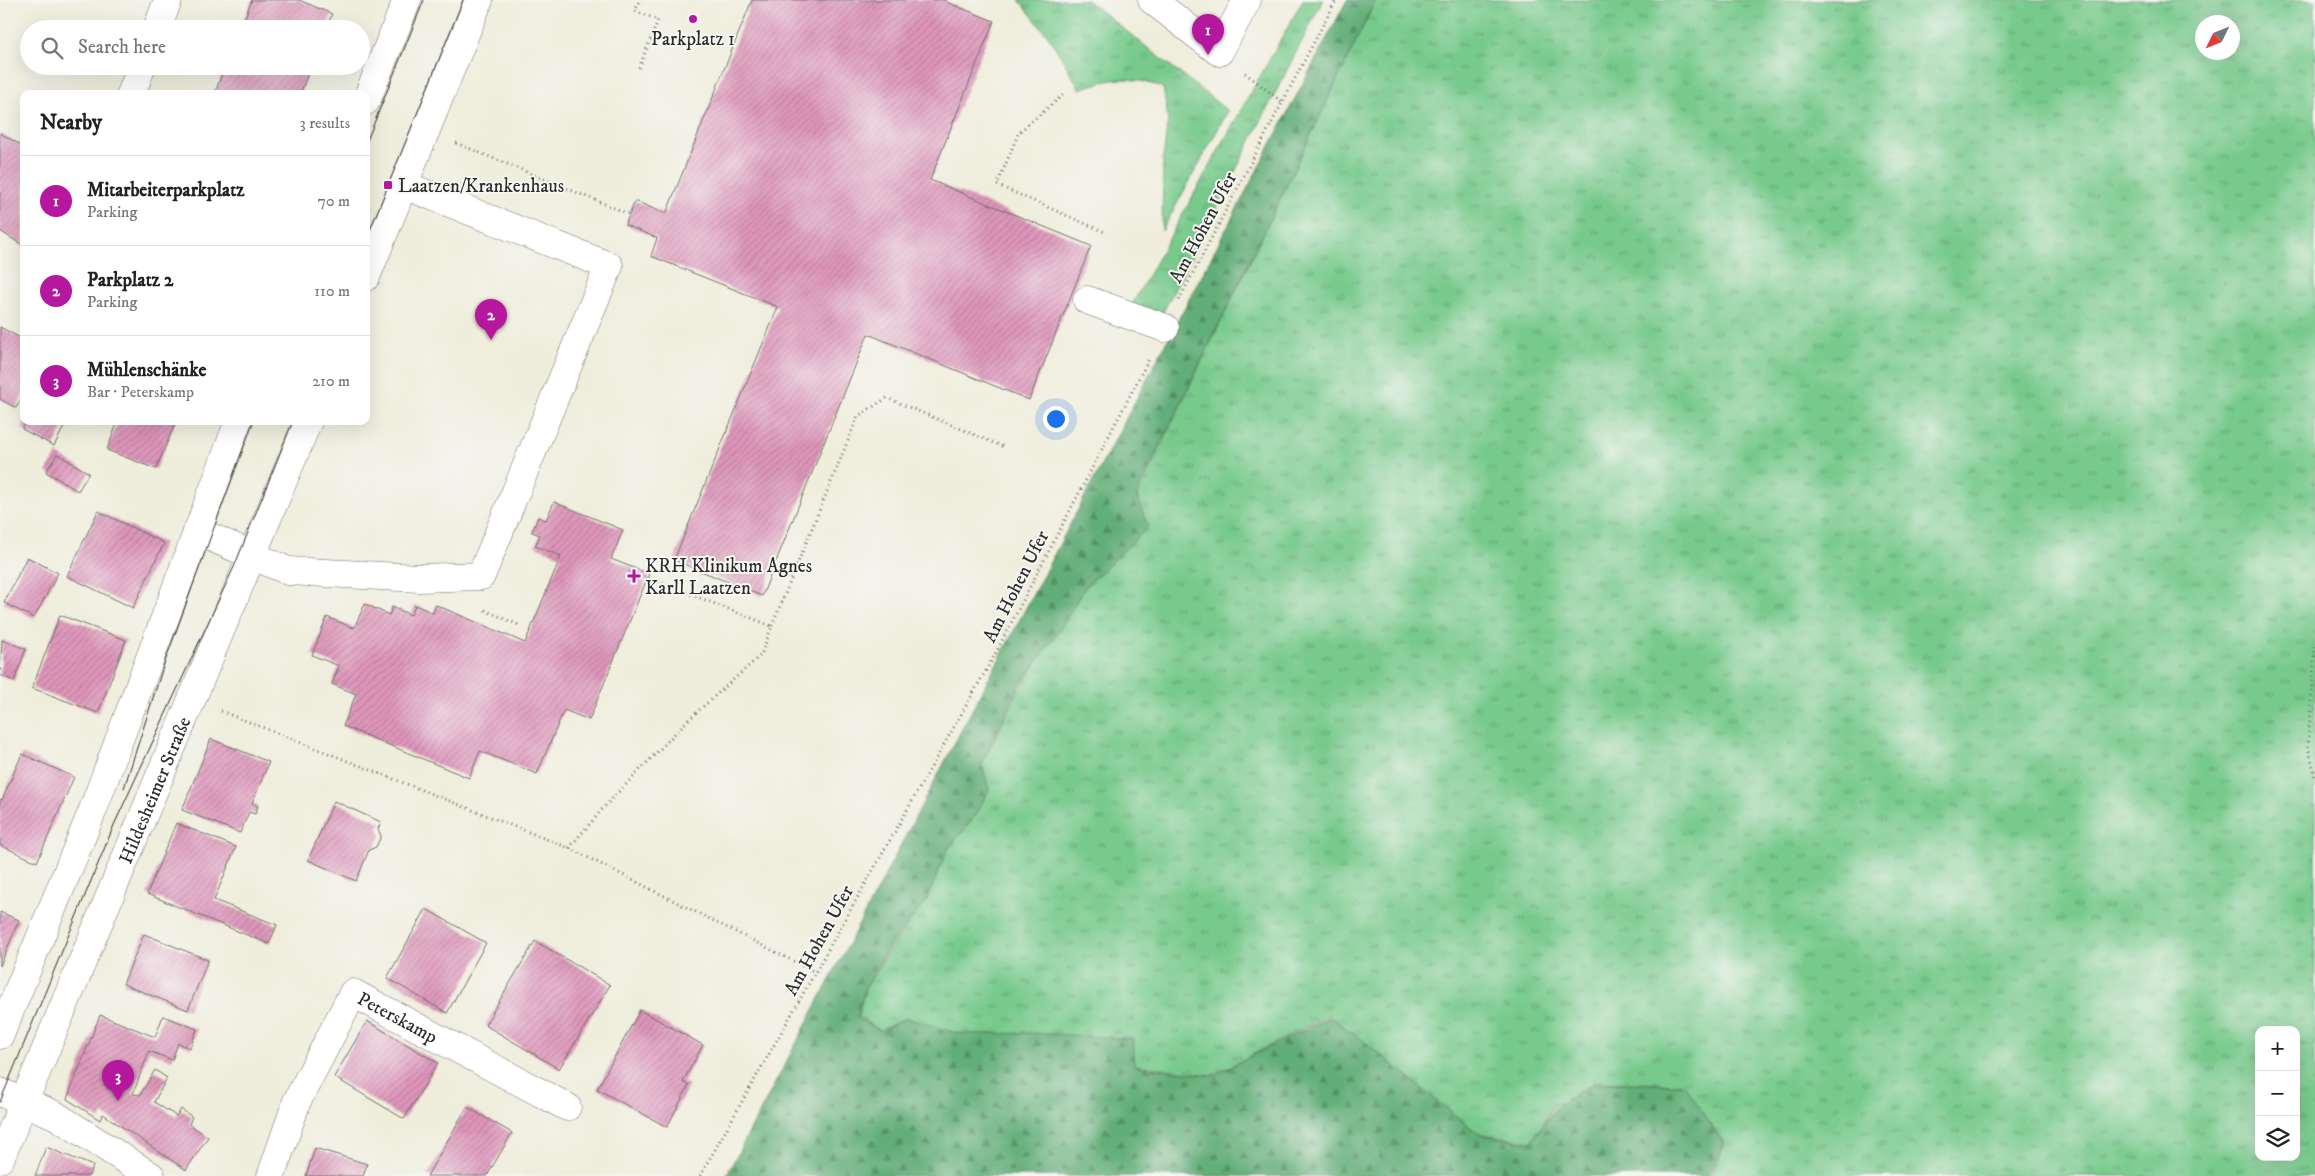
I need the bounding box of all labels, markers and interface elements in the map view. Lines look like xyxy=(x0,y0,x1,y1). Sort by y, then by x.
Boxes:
marker: Parkplatz 1 xyxy=(687,13,699,25)
pin: 1 xyxy=(1192,14,1224,55)
north arrow xyxy=(2195,15,2240,60)
search box xyxy=(20,20,370,75)
place label: Parkplatz 1 xyxy=(651,28,735,51)
icon: search xyxy=(38,34,66,62)
text: Search here xyxy=(78,36,166,59)
text: Nearby xyxy=(40,110,102,136)
text: 3 results xyxy=(300,113,350,133)
street label: Am Hohen Ufer xyxy=(1164,168,1242,287)
place label: Laatzen/Krankenhaus xyxy=(398,175,564,198)
text: Mitarbeiterparkplatz xyxy=(87,179,245,202)
marker: Laatzen/Krankenhaus xyxy=(382,179,394,191)
text: 1 xyxy=(53,191,59,211)
text: 70 m xyxy=(318,191,350,211)
text: Parking xyxy=(87,202,137,222)
text: Parkplatz 2 xyxy=(87,269,173,292)
text: 2 xyxy=(52,281,60,301)
text: 110 m xyxy=(314,281,350,301)
text: Parking xyxy=(87,292,137,312)
pin: 2 xyxy=(475,299,507,340)
text: Mühlenschänke xyxy=(87,359,206,382)
text: 3 xyxy=(53,371,59,391)
text: 210 m xyxy=(312,371,350,391)
text: Bar · Peterskamp xyxy=(87,382,194,402)
your location xyxy=(1043,406,1069,432)
street label: Am Hohen Ufer xyxy=(978,527,1054,646)
place label: KRH Klinikum Agnes Karll Laatzen xyxy=(645,555,812,600)
marker: KRH Klinikum Agnes Karll Laatzen xyxy=(627,569,641,583)
street label: Hildesheimer Straße xyxy=(115,714,196,867)
street label: Am Hohen Ufer xyxy=(780,882,859,1000)
street label: Peterskamp xyxy=(353,988,441,1049)
map controls xyxy=(2255,1026,2300,1161)
button: + xyxy=(2255,1026,2300,1071)
pin: 3 xyxy=(102,1060,134,1101)
button: − xyxy=(2255,1071,2300,1116)
button: layers xyxy=(2255,1116,2300,1161)

